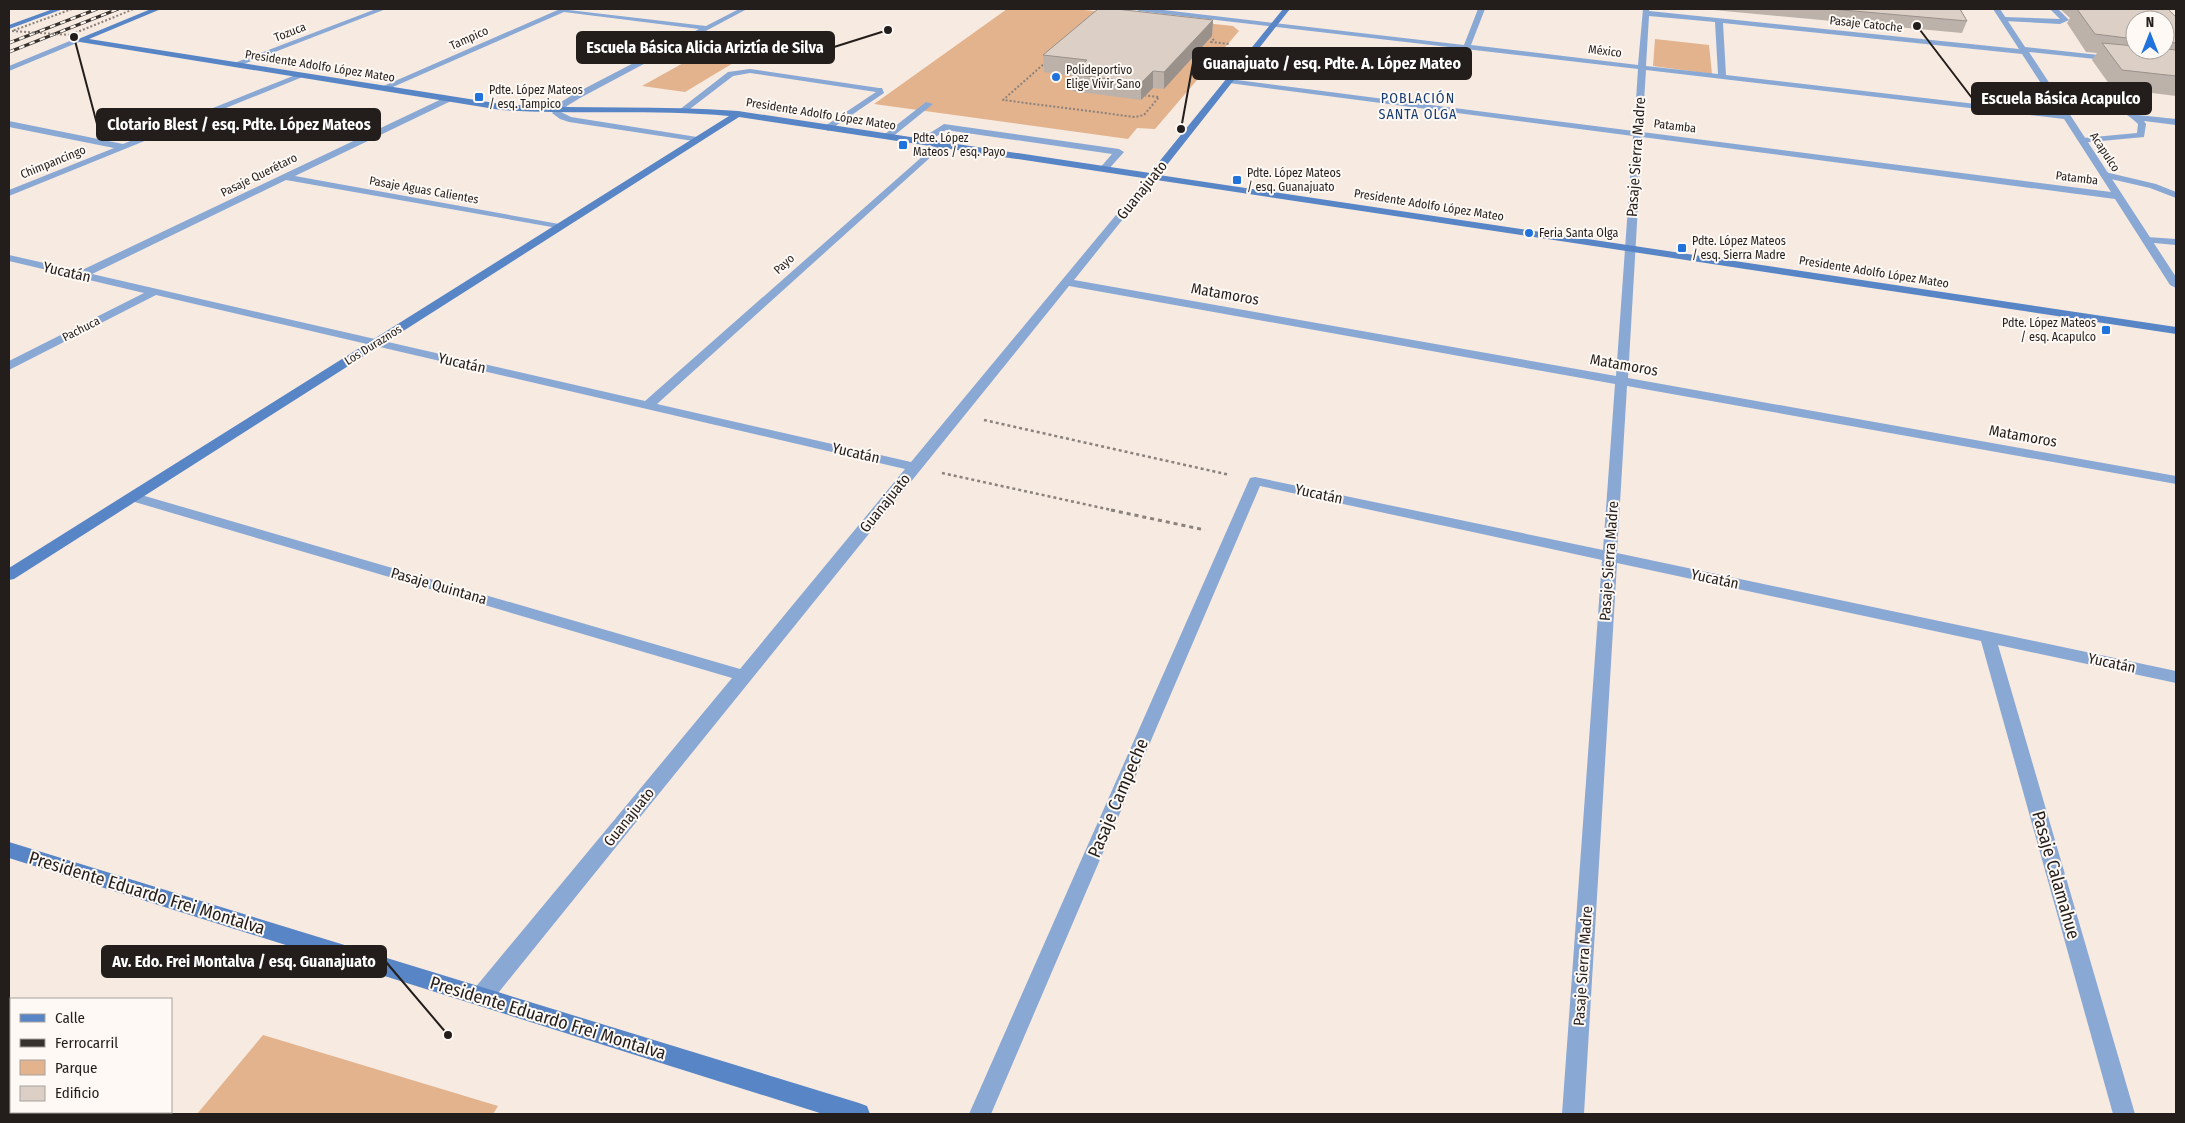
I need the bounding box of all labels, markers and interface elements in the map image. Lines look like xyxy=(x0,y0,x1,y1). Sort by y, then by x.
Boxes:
north arrow xyxy=(2125,10,2175,60)
street label: Pasaje Catoche xyxy=(1829,13,1903,35)
text: N xyxy=(2146,14,2154,31)
street label: Tozuca xyxy=(272,20,308,44)
street label: Tampico xyxy=(448,23,490,53)
callout: Escuela Básica Alicia Ariztía de Silva xyxy=(577,32,834,63)
text: Escuela Básica Alicia Ariztía de Silva xyxy=(586,38,824,57)
street label: México xyxy=(1587,42,1623,60)
street label: Presidente Adolfo López Mateo xyxy=(244,47,396,85)
callout: Guanajuato / esq. Pdte. A. López Mateo xyxy=(1193,48,1471,79)
text: Guanajuato / esq. Pdte. A. López Mateo xyxy=(1203,54,1461,73)
place label: Polideportivo Elige Vivir Sano xyxy=(1066,63,1141,91)
marker: Polideportivo Elige Vivir Sano xyxy=(1050,71,1062,83)
place label: Pdte. López Mateos / esq. Tampico xyxy=(489,83,583,111)
callout: Escuela Básica Acapulco xyxy=(1972,83,2151,114)
district label: POBLACIÓN SANTA OLGA xyxy=(1379,89,1457,123)
text: Escuela Básica Acapulco xyxy=(1981,89,2141,108)
marker: Pdte. López Mateos / esq. Tampico xyxy=(473,91,485,103)
street label: Presidente Adolfo López Mateo xyxy=(745,95,897,133)
street label: Pasaje Sierra Madre xyxy=(1623,96,1649,218)
callout: Clotario Blest / esq. Pdte. López Mateos xyxy=(97,109,380,140)
text: Clotario Blest / esq. Pdte. López Mateos xyxy=(107,115,371,134)
street label: Patamba xyxy=(1653,116,1697,136)
street label: Acapulco xyxy=(2087,130,2123,174)
place label: Pdte. López Mateos / esq. Payo xyxy=(913,131,1006,159)
marker: Pdte. López Mateos / esq. Payo xyxy=(897,139,909,151)
street label: Chimpancingo xyxy=(18,143,88,181)
street label: Pasaje Querétaro xyxy=(218,150,300,200)
street label: Guanajuato xyxy=(1113,157,1171,223)
place label: Pdte. López Mateos / esq. Guanajuato xyxy=(1247,166,1341,194)
street label: Patamba xyxy=(2055,168,2099,188)
street label: Pasaje Aguas Calientes xyxy=(368,173,480,207)
marker: Pdte. López Mateos / esq. Guanajuato xyxy=(1231,174,1243,186)
street label: Presidente Adolfo López Mateo xyxy=(1353,186,1505,224)
place label: Feria Santa Olga xyxy=(1539,226,1618,240)
marker: Feria Santa Olga xyxy=(1523,227,1535,239)
place label: Pdte. López Mateos / esq. Sierra Madre xyxy=(1692,234,1786,262)
marker: Pdte. López Mateos / esq. Sierra Madre xyxy=(1676,242,1688,254)
street label: Payo xyxy=(771,251,797,277)
street label: Presidente Adolfo López Mateo xyxy=(1798,253,1950,291)
street label: Yucatán xyxy=(41,258,93,286)
street label: Matamoros xyxy=(1190,279,1260,309)
street label: Pachuca xyxy=(60,314,102,344)
place label: Pdte. López Mateos / esq. Acapulco xyxy=(2002,316,2096,344)
street label: Los Duraznos xyxy=(342,322,404,368)
marker: Pdte. López Mateos / esq. Acapulco xyxy=(2100,324,2112,336)
street label: Yucatán xyxy=(436,349,488,377)
street label: Matamoros xyxy=(1589,350,1659,380)
street label: Matamoros xyxy=(1988,421,2058,451)
street label: Yucatán xyxy=(830,439,882,467)
street label: Guanajuato xyxy=(856,470,914,536)
street label: Yucatán xyxy=(1294,480,1344,508)
street label: Pasaje Sierra Madre xyxy=(1596,500,1622,622)
street label: Pasaje Quintana xyxy=(389,564,489,608)
street label: Yucatán xyxy=(1690,565,1740,593)
street label: Yucatán xyxy=(2087,649,2137,677)
street label: Pasaje Campeche xyxy=(1083,735,1153,861)
street label: Guanajuato xyxy=(600,784,658,850)
street label: Pasaje Calamahue xyxy=(2027,808,2085,942)
street label: Presidente Eduardo Frei Montalva xyxy=(26,847,268,940)
street label: Pasaje Sierra Madre xyxy=(1570,905,1596,1027)
callout: Av. Edo. Frei Montalva / esq. Guanajuato xyxy=(102,946,386,977)
text: Av. Edo. Frei Montalva / esq. Guanajuato xyxy=(111,952,376,971)
street label: Presidente Eduardo Frei Montalva xyxy=(427,972,669,1065)
legend xyxy=(10,998,172,1113)
text: Calle xyxy=(55,1009,85,1027)
text: Ferrocarril xyxy=(55,1034,118,1052)
text: Parque xyxy=(55,1059,98,1077)
text: Edificio xyxy=(55,1084,100,1102)

